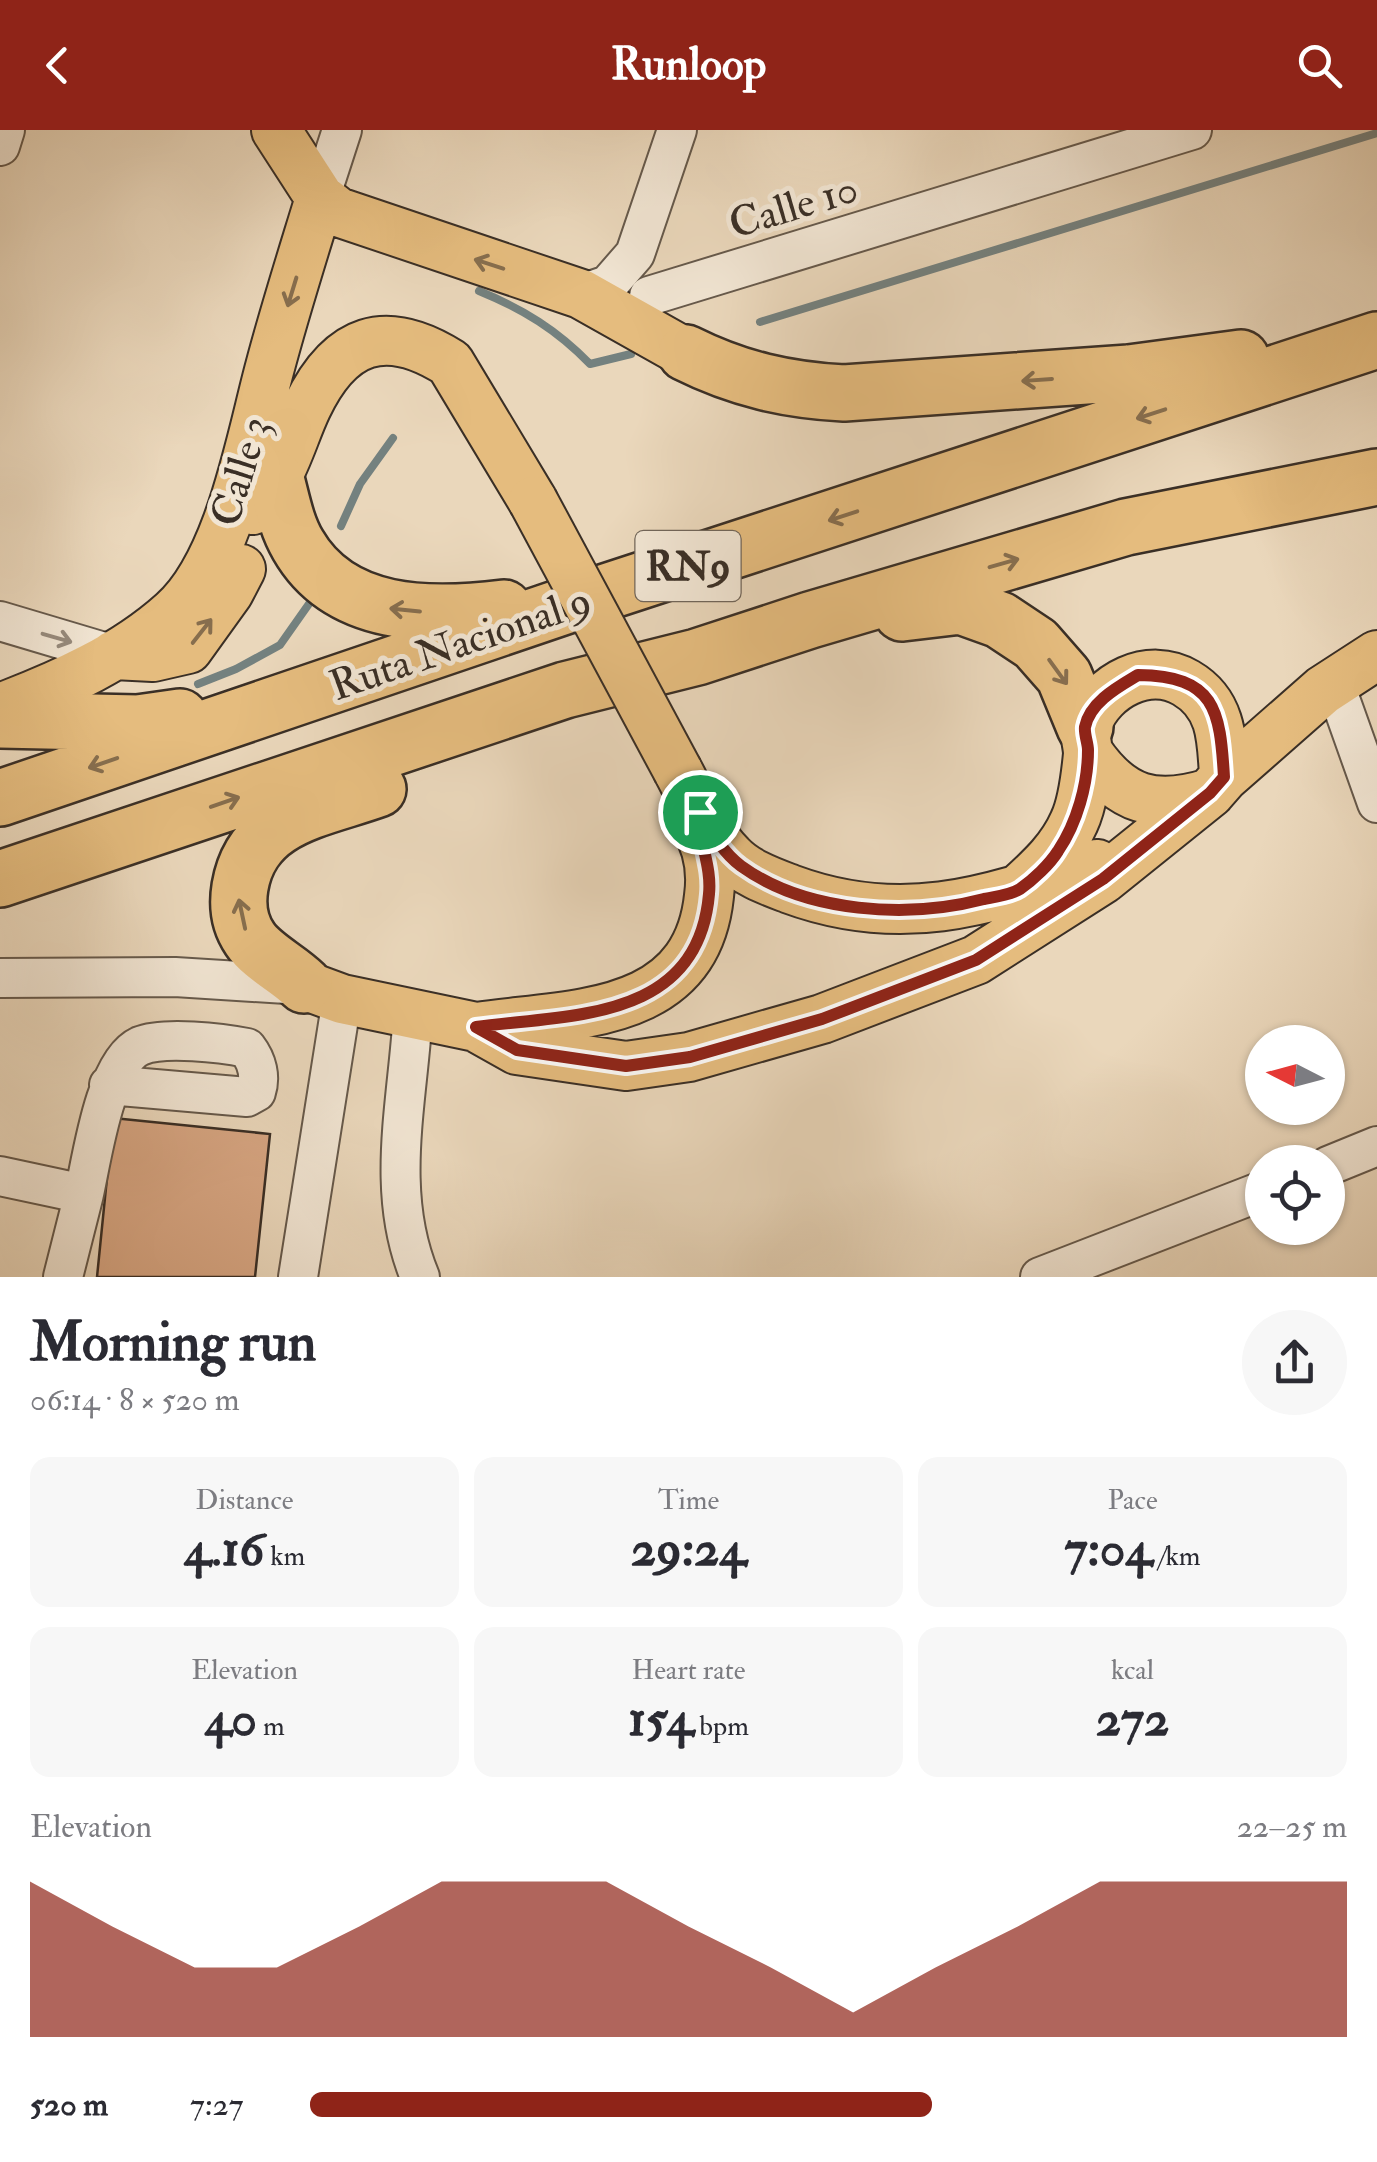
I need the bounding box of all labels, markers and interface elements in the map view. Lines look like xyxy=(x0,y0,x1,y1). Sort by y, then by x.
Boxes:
text: Runloop xyxy=(611,37,766,93)
icon: back xyxy=(30,38,85,93)
icon: search xyxy=(1292,38,1347,93)
street label: Calle 10 xyxy=(723,163,864,251)
one-way arrow xyxy=(473,253,505,271)
one-way arrow xyxy=(282,275,300,307)
one-way arrow xyxy=(1022,371,1054,390)
one-way arrow xyxy=(1136,407,1168,425)
street label: Calle 3 xyxy=(200,411,282,533)
one-way arrow xyxy=(828,509,859,527)
road number: RN9 xyxy=(636,531,740,601)
one-way arrow xyxy=(987,553,1019,571)
street label: Ruta Nacional 9 xyxy=(323,575,598,713)
one-way arrow xyxy=(390,600,422,619)
one-way arrow xyxy=(191,618,212,645)
one-way arrow xyxy=(41,630,72,648)
one-way arrow xyxy=(1047,658,1068,685)
one-way arrow xyxy=(89,755,120,773)
pin xyxy=(658,770,743,855)
icon: arrive xyxy=(673,785,728,840)
one-way arrow xyxy=(208,791,240,809)
one-way arrow xyxy=(232,899,251,931)
north arrow xyxy=(1245,1025,1345,1125)
map controls xyxy=(1245,1025,1345,1245)
button: locate xyxy=(1245,1145,1345,1245)
text: Morning run xyxy=(30,1308,316,1377)
button: share xyxy=(1242,1310,1347,1415)
text: 06:14 · 8 × 520 m xyxy=(30,1380,240,1420)
text: Distance xyxy=(196,1483,293,1518)
text: Time xyxy=(658,1483,719,1518)
text: Pace xyxy=(1107,1483,1158,1518)
text: 4.16 xyxy=(184,1518,264,1581)
text: 29:24 xyxy=(631,1518,746,1581)
text: 7:04 xyxy=(1065,1518,1152,1581)
text: km xyxy=(264,1539,305,1574)
text: /km xyxy=(1152,1539,1200,1574)
text: Elevation xyxy=(191,1653,298,1688)
text: Heart rate xyxy=(632,1653,745,1688)
text: kcal xyxy=(1111,1653,1154,1688)
text: 40 xyxy=(204,1688,257,1751)
text: 154 xyxy=(628,1688,693,1751)
text: 272 xyxy=(1096,1688,1169,1751)
text: m xyxy=(257,1709,285,1744)
text: bpm xyxy=(693,1709,749,1744)
text: Elevation xyxy=(30,1807,152,1847)
text: 22–25 m xyxy=(1237,1807,1347,1847)
text: 520 m xyxy=(30,2085,108,2125)
text: 7:27 xyxy=(190,2085,243,2125)

